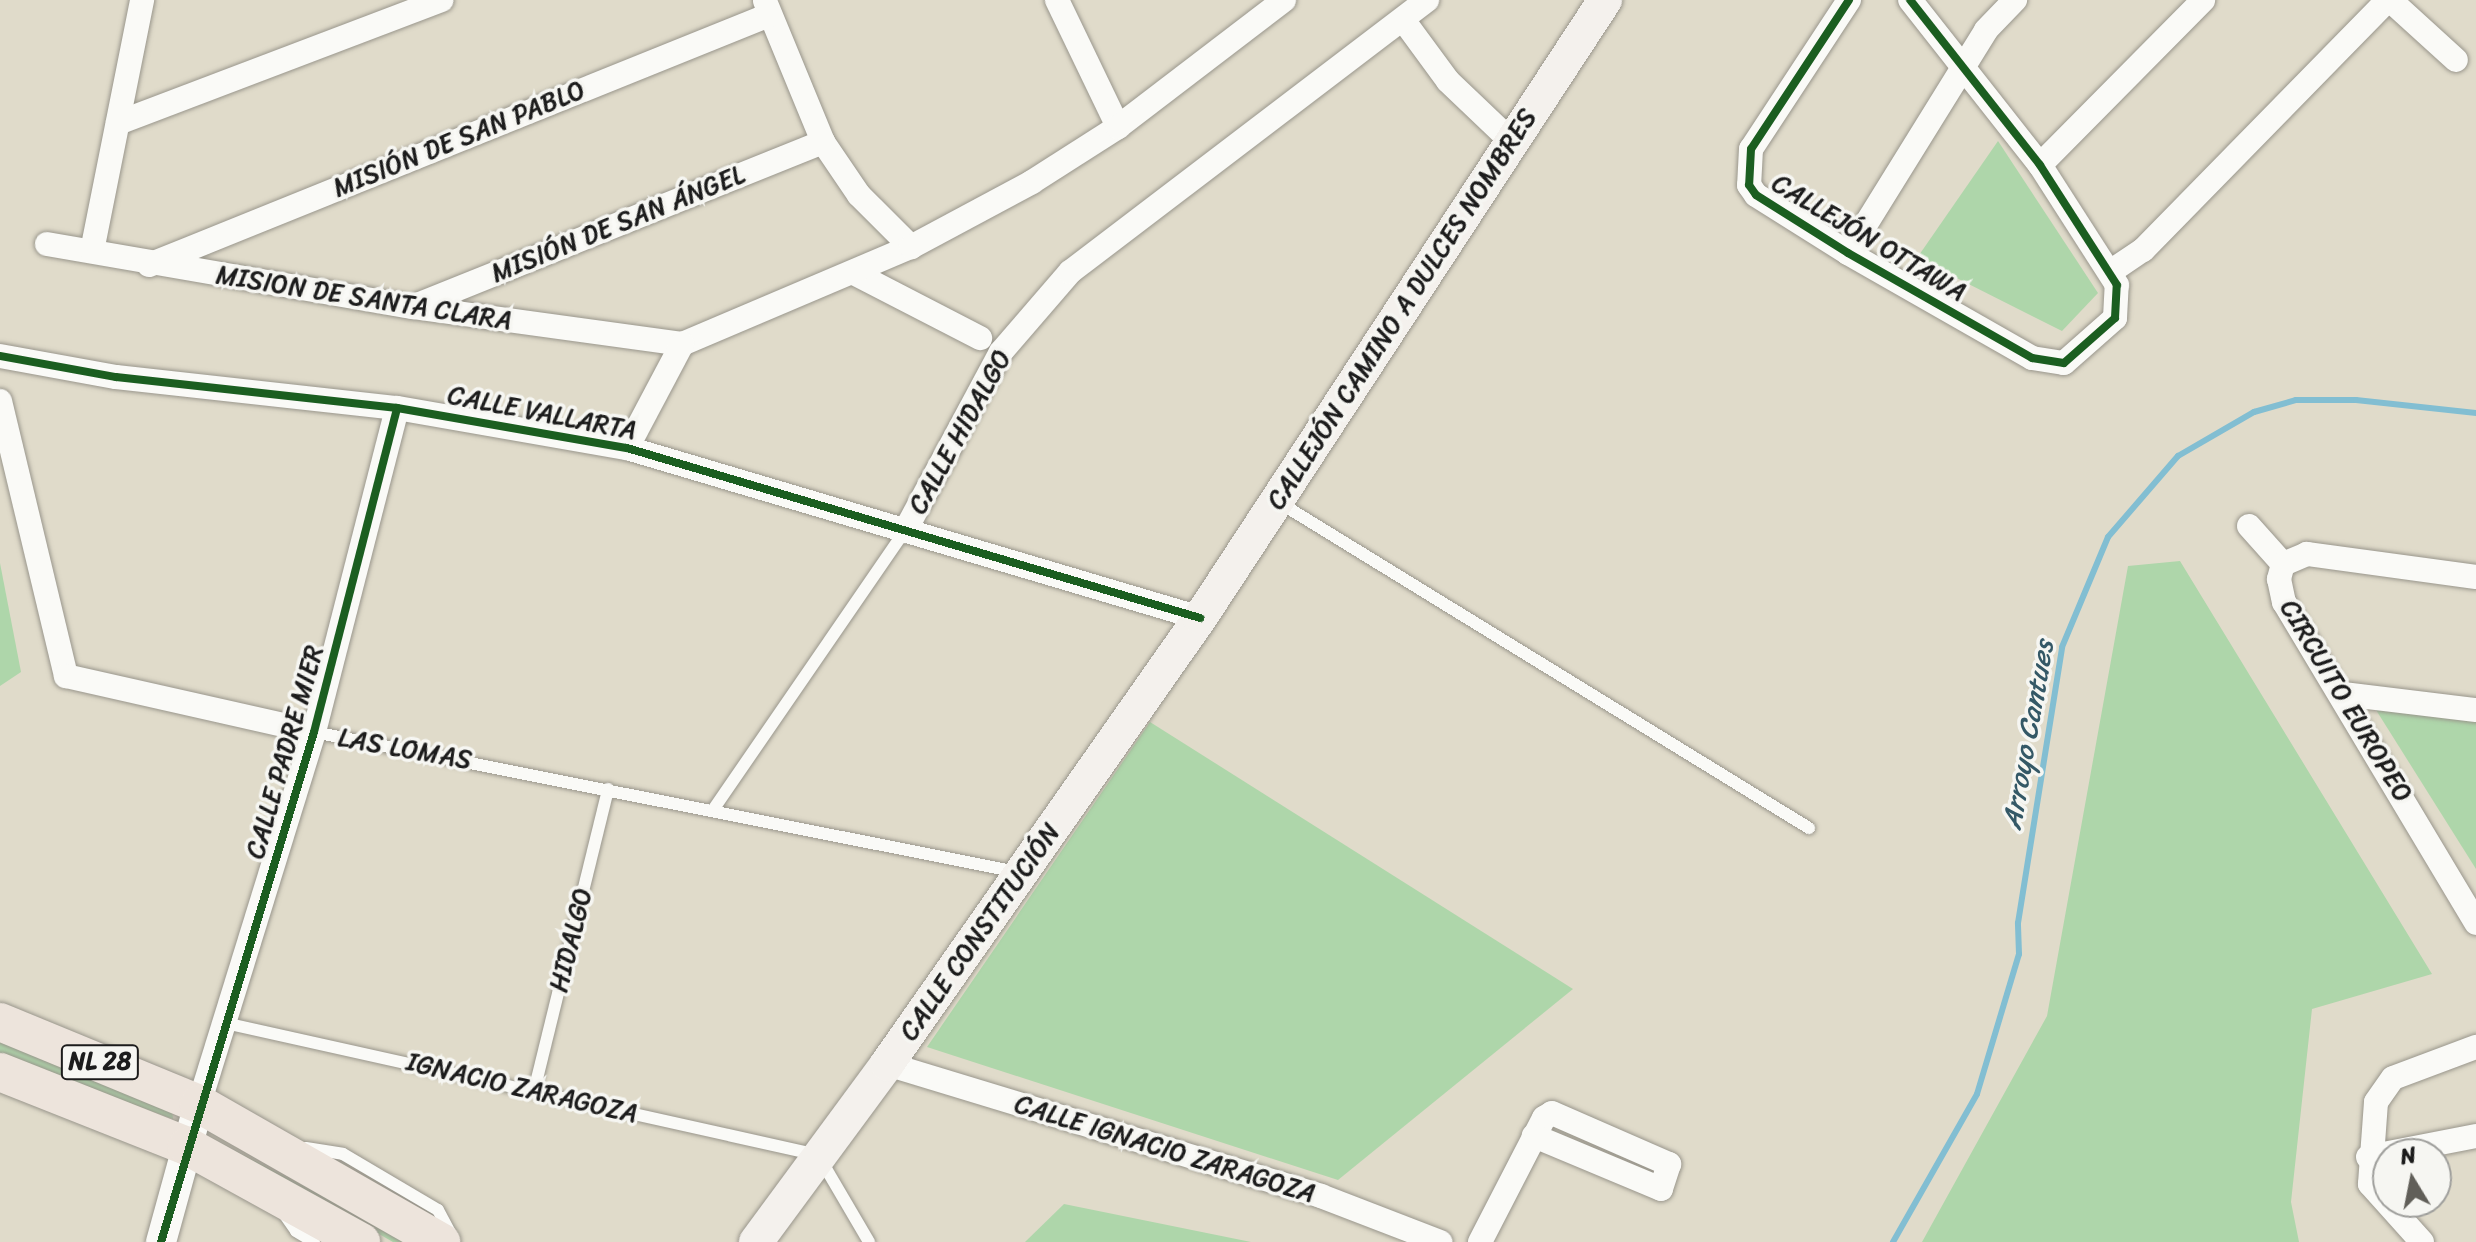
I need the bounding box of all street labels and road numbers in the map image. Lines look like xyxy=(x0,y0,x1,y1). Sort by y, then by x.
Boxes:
street label: MISIÓN DE SAN PABLO xyxy=(328,74,590,204)
street label: CALLEJÓN CAMINO A DULCES NOMBRES xyxy=(1260,102,1544,516)
street label: MISIÓN DE SAN ÁNGEL xyxy=(487,159,749,289)
street label: CALLEJÓN OTTAWA xyxy=(1766,167,1972,309)
street label: MISION DE SANTA CLARA xyxy=(215,259,513,337)
street label: CALLE HIDALGO xyxy=(902,344,1018,520)
street label: CALLE VALLARTA xyxy=(445,379,639,447)
street label: CIRCUITO EUROPEO xyxy=(2273,594,2419,808)
street label: CALLE PADRE MIER xyxy=(239,641,331,863)
street label: LAS LOMAS xyxy=(336,722,474,776)
street label: CALLE CONSTITUCIÓN xyxy=(893,818,1067,1046)
street label: HIDALGO xyxy=(543,885,599,995)
road number: NL 28 xyxy=(60,1042,140,1082)
street label: IGNACIO ZARAGOZA xyxy=(403,1046,641,1130)
street label: CALLE IGNACIO ZARAGOZA xyxy=(1010,1088,1320,1210)

